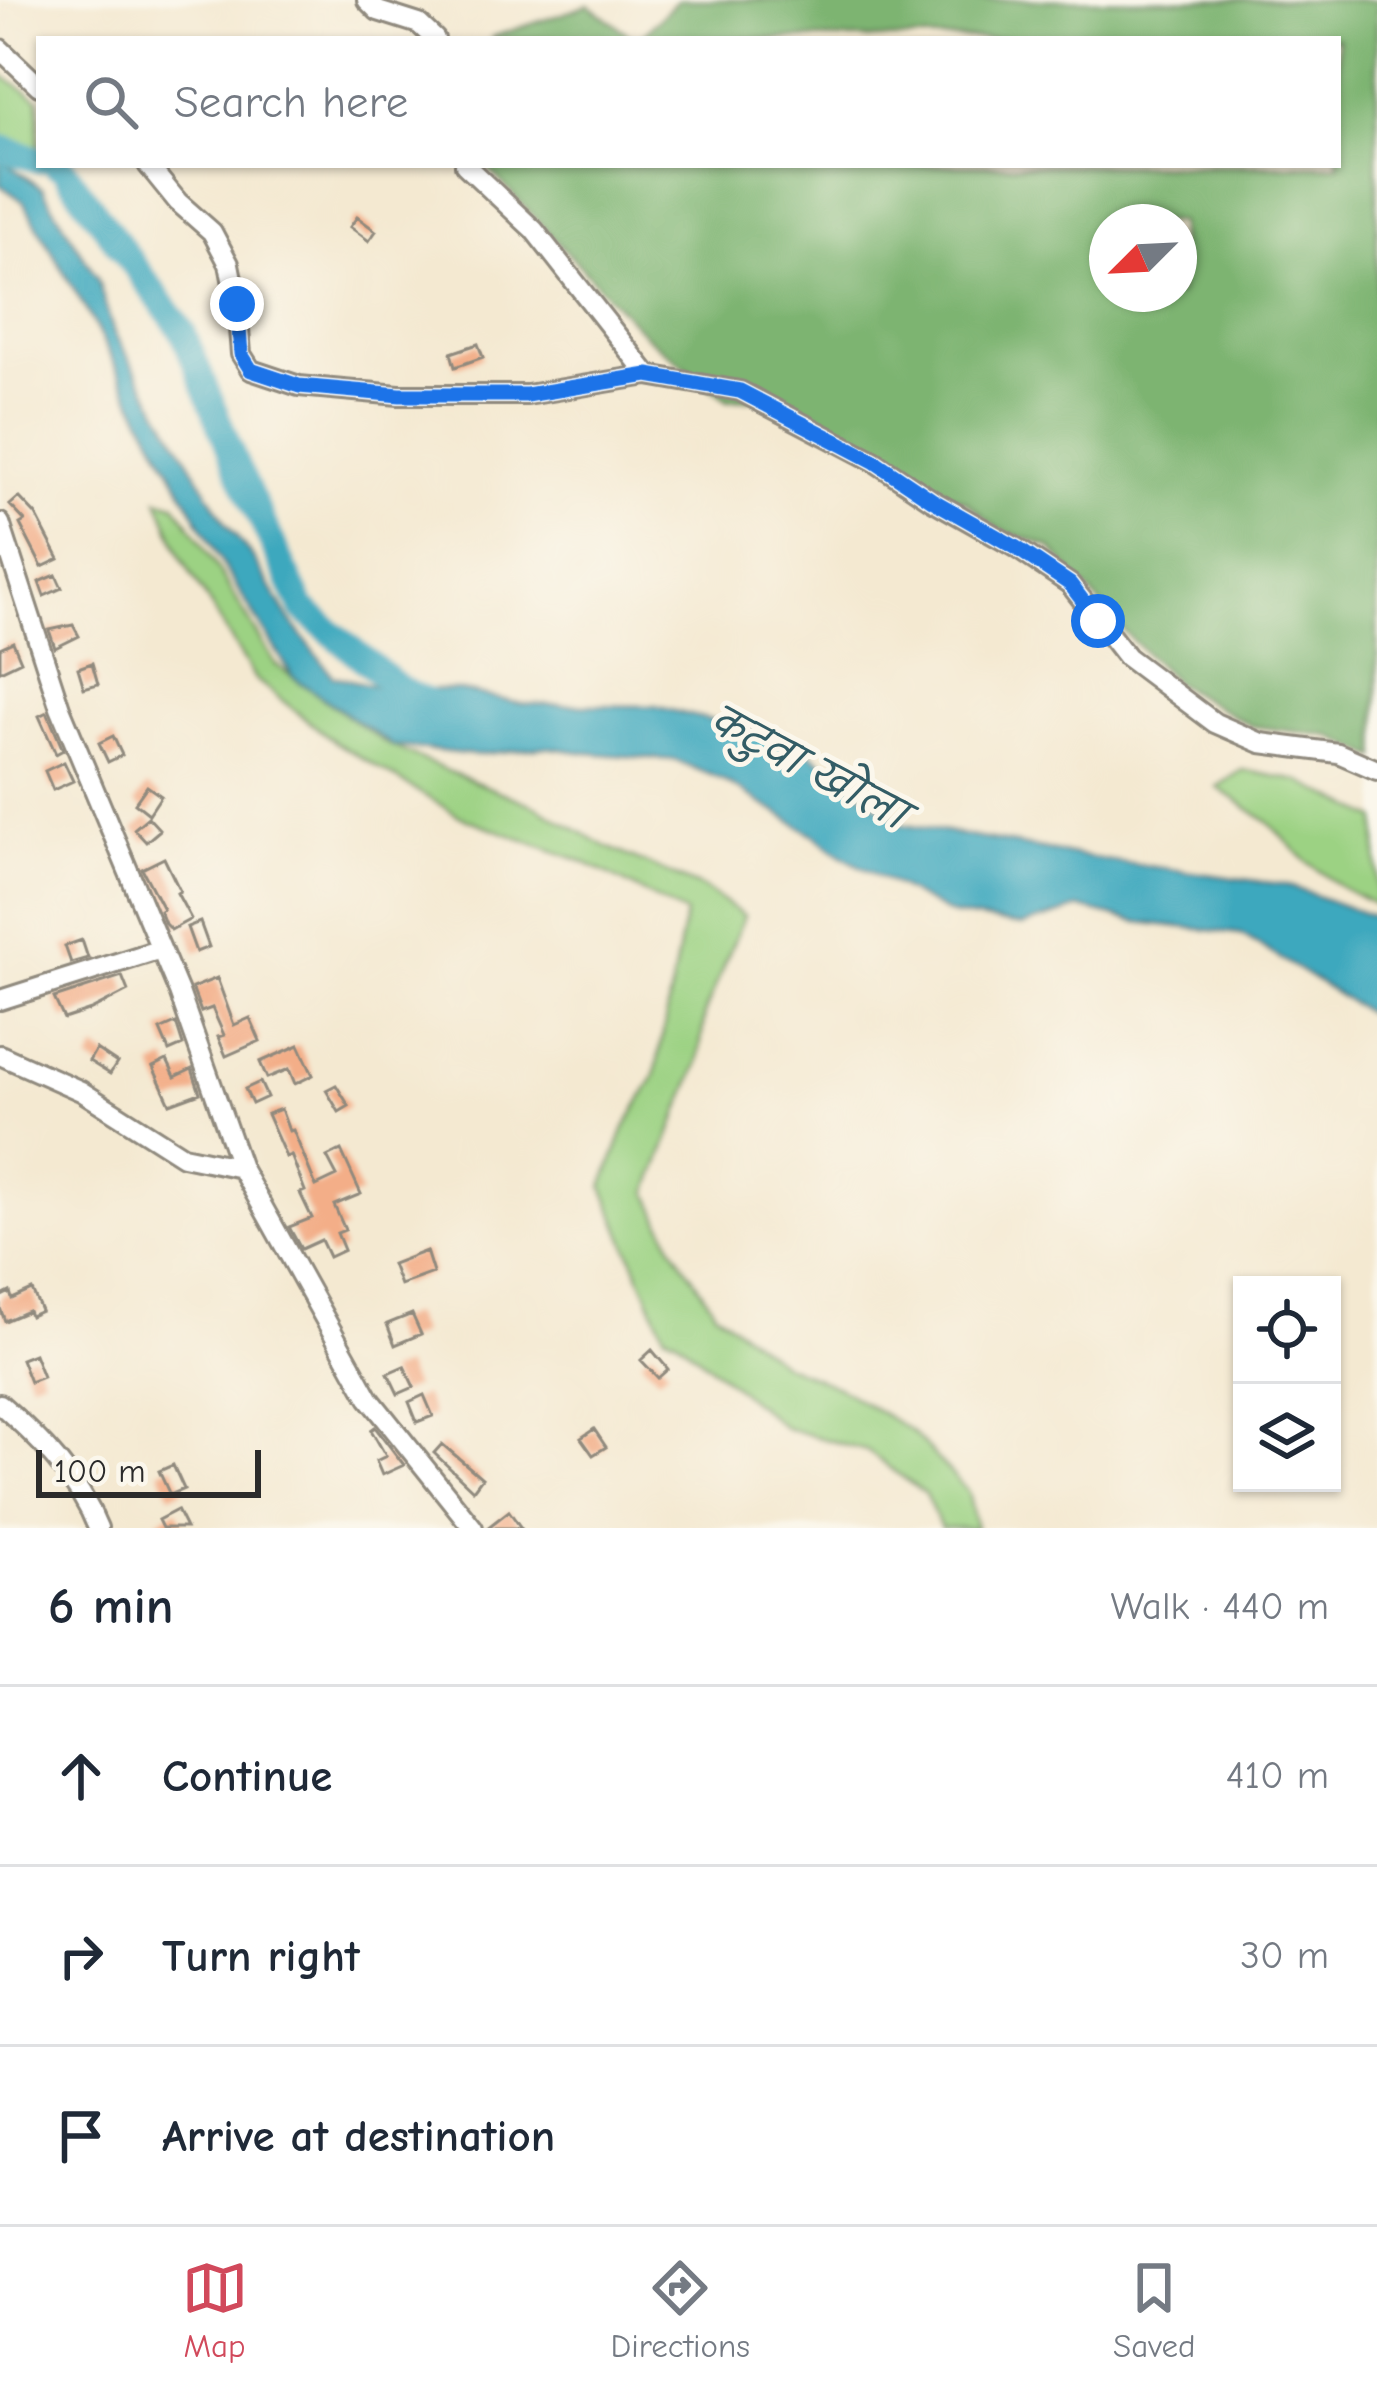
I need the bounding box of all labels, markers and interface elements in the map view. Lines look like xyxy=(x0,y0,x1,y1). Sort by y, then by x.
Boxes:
search box xyxy=(36,36,1341,168)
icon: search xyxy=(78,69,144,135)
text: Search here xyxy=(174,76,408,128)
north arrow xyxy=(1089,204,1197,312)
route end xyxy=(210,277,264,331)
route start xyxy=(1071,594,1125,648)
water label: कटुवा खोला xyxy=(700,690,927,849)
map controls xyxy=(1233,1276,1341,1492)
button: locate xyxy=(1233,1276,1341,1384)
button: layers xyxy=(1233,1384,1341,1492)
scale bar xyxy=(36,1444,261,1497)
text: 100 m xyxy=(54,1452,146,1490)
text: 6 min xyxy=(48,1577,174,1636)
text: Walk · 440 m xyxy=(1111,1584,1329,1629)
icon: ahead xyxy=(48,1743,114,1809)
text: Continue xyxy=(162,1750,332,1802)
text: 410 m xyxy=(1226,1753,1329,1798)
icon: right xyxy=(48,1923,114,1989)
text: Turn right xyxy=(162,1930,360,1982)
text: 30 m xyxy=(1240,1933,1329,1978)
icon: arrive xyxy=(48,2103,114,2169)
text: Arrive at destination xyxy=(162,2110,555,2162)
tab: Map xyxy=(182,2255,248,2365)
tab: Directions xyxy=(611,2255,750,2365)
tab: Saved xyxy=(1113,2255,1195,2365)

